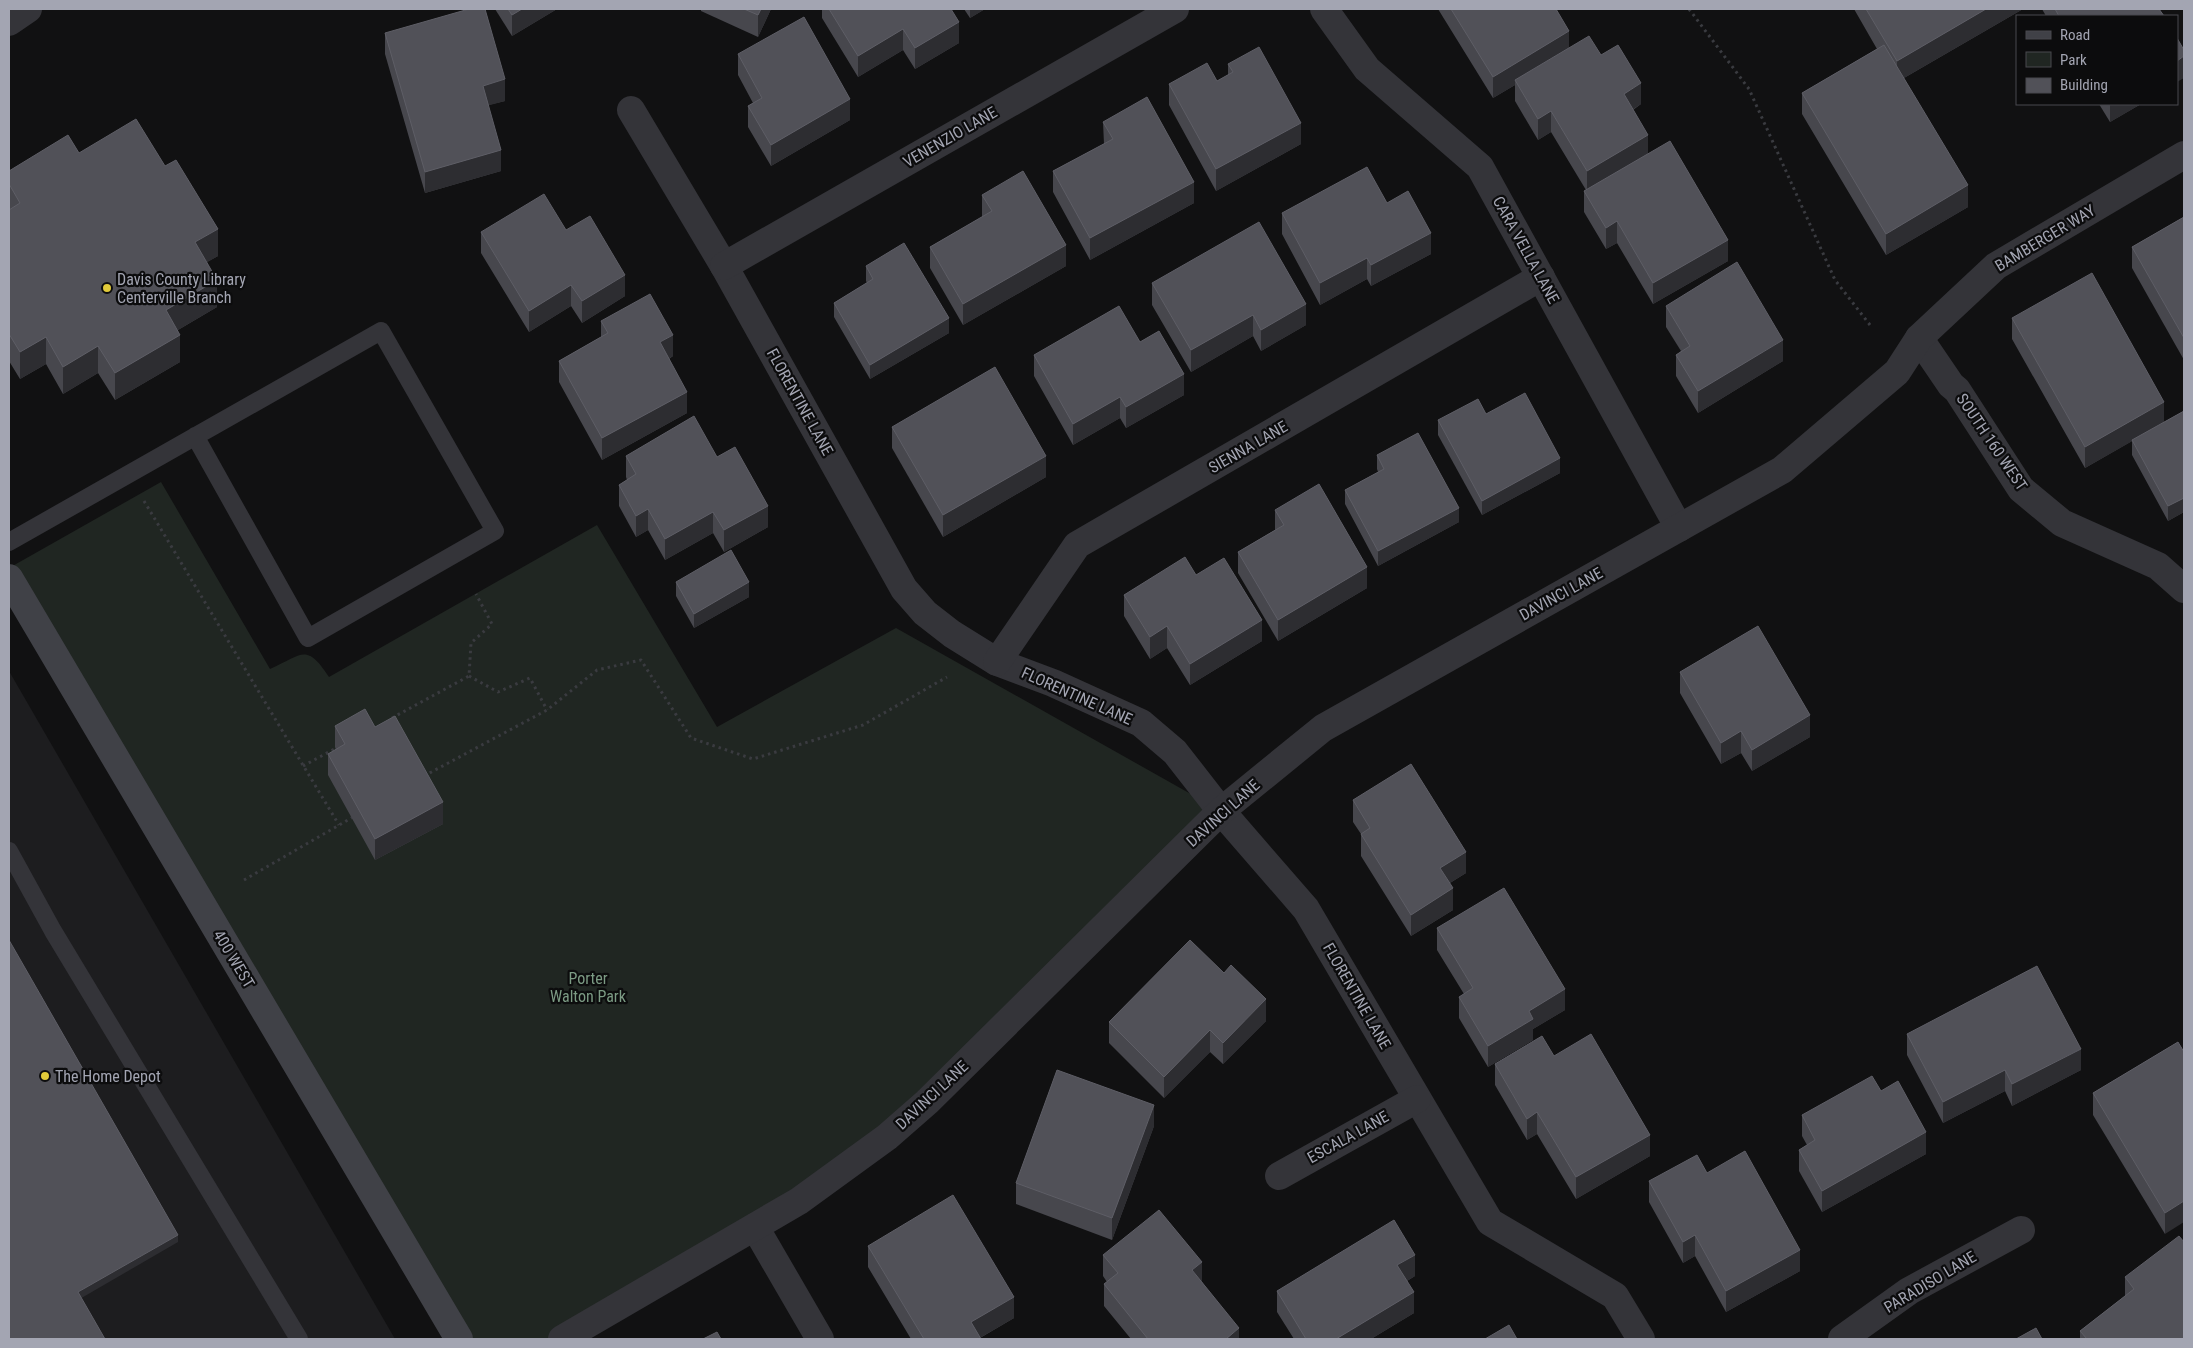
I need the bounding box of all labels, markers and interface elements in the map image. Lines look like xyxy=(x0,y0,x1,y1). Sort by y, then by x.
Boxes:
legend xyxy=(2016,15,2178,105)
text: Road xyxy=(2060,26,2090,44)
text: Park xyxy=(2060,51,2087,69)
text: Building xyxy=(2060,76,2108,94)
street label: VENENZIO LANE xyxy=(900,102,1000,172)
street label: CARA VELLA LANE xyxy=(1489,193,1563,307)
street label: BAMBERGER WAY xyxy=(1991,200,2099,275)
place label: Davis County Library Centerville Branch xyxy=(117,270,246,307)
marker: Davis County Library Centerville Branch xyxy=(101,282,113,294)
street label: FLORENTINE LANE xyxy=(763,345,837,459)
street label: SOUTH 160 WEST xyxy=(1953,390,2031,494)
street label: SIENNA LANE xyxy=(1205,417,1291,477)
street label: DAVINCI LANE xyxy=(1516,563,1606,625)
street label: FLORENTINE LANE xyxy=(1019,663,1135,729)
street label: DAVINCI LANE xyxy=(1182,775,1264,851)
street label: 400 WEST xyxy=(209,927,259,991)
street label: FLORENTINE LANE xyxy=(1319,940,1395,1052)
park label: Porter Walton Park xyxy=(550,969,627,1006)
street label: DAVINCI LANE xyxy=(892,1057,972,1133)
place label: The Home Depot xyxy=(55,1067,161,1086)
marker: The Home Depot xyxy=(39,1070,51,1082)
street label: ESCALA LANE xyxy=(1304,1107,1392,1167)
street label: PARADISO LANE xyxy=(1880,1247,1980,1317)

